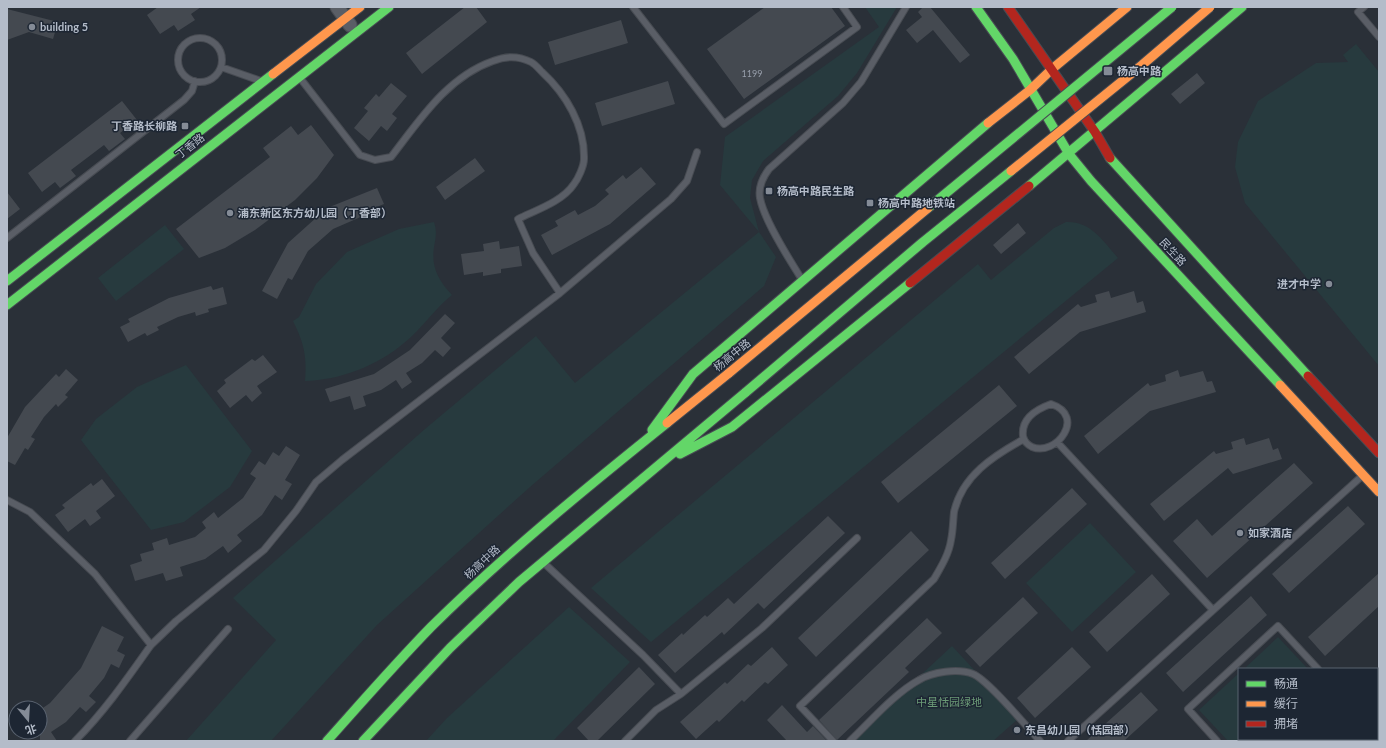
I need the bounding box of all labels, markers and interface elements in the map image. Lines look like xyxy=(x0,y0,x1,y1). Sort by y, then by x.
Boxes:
place label: building 5 xyxy=(40,20,88,33)
marker: building 5 xyxy=(27,22,37,32)
place label: 杨高中路 xyxy=(1117,64,1162,77)
marker: 杨高中路 xyxy=(1102,65,1114,77)
house number: 1199 xyxy=(742,68,762,79)
place label: 丁香路长柳路 xyxy=(111,119,178,132)
marker: 丁香路长柳路 xyxy=(180,121,190,131)
street label: 丁香路 xyxy=(173,130,207,161)
place label: 杨高中路民生路 xyxy=(777,184,855,197)
marker: 杨高中路民生路 xyxy=(764,186,774,196)
place label: 杨高中路地铁站 xyxy=(878,196,955,209)
marker: 杨高中路地铁站 xyxy=(865,198,875,208)
place label: 浦东新区东方幼儿园（丁香部） xyxy=(238,206,392,219)
marker: 浦东新区东方幼儿园（丁香部） xyxy=(225,208,235,218)
street label: 民生路 xyxy=(1157,235,1189,268)
place label: 进才中学 xyxy=(1277,277,1321,290)
marker: 进才中学 xyxy=(1324,279,1334,289)
street label: 杨高中路 xyxy=(710,336,753,374)
place label: 如家酒店 xyxy=(1248,526,1292,539)
marker: 如家酒店 xyxy=(1235,528,1245,538)
street label: 杨高中路 xyxy=(461,542,502,581)
legend xyxy=(1238,668,1378,740)
text: 畅通 xyxy=(1274,676,1298,691)
park label: 中星恬园绿地 xyxy=(916,695,982,708)
text: 缓行 xyxy=(1274,696,1298,711)
north arrow xyxy=(8,700,48,740)
text: 拥堵 xyxy=(1274,716,1298,731)
text: 北 xyxy=(24,722,38,738)
place label: 东昌幼儿园（恬园部） xyxy=(1025,723,1135,736)
marker: 东昌幼儿园（恬园部） xyxy=(1012,725,1022,735)

